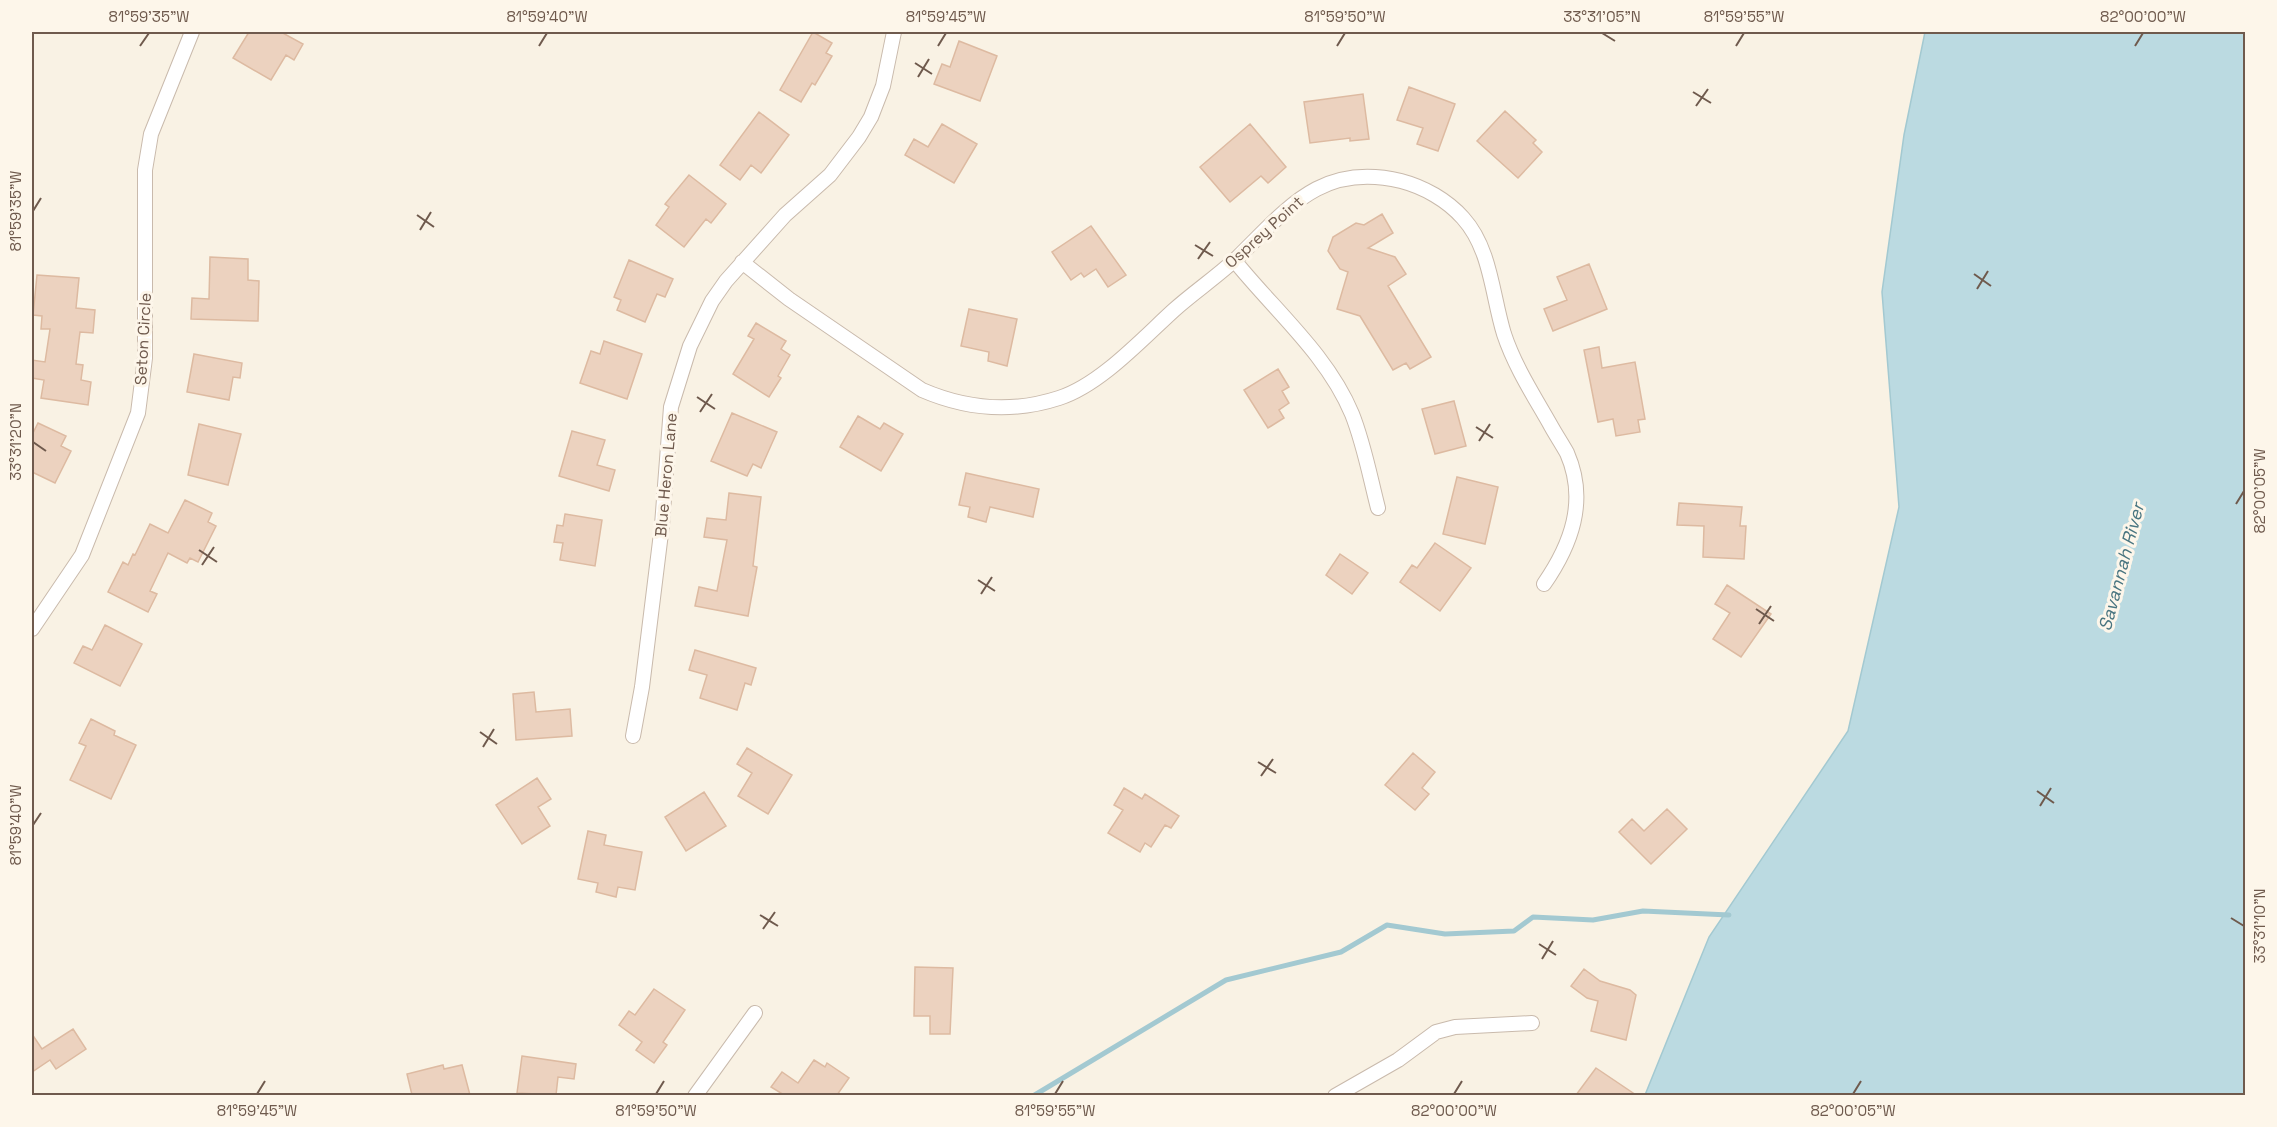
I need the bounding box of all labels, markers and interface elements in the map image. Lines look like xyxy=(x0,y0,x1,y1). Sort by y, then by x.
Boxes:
text: 81°59'35"W xyxy=(109,7,189,26)
text: 81°59'40"W xyxy=(506,7,588,26)
text: 81°59'45"W xyxy=(906,7,986,26)
text: 81°59'50"W xyxy=(1304,7,1386,26)
text: 33°31'05"N xyxy=(1563,7,1641,26)
text: 81°59'55"W xyxy=(1704,7,1784,26)
text: 82°00'00"W xyxy=(2100,7,2186,26)
text: 81°59'35"W xyxy=(6,171,25,251)
street label: Osprey Point xyxy=(1220,191,1308,273)
street label: Seton Circle xyxy=(130,292,156,386)
text: 33°31'20"N xyxy=(6,403,25,481)
street label: Blue Heron Lane xyxy=(650,412,682,538)
text: 82°00'05"W xyxy=(2250,448,2269,534)
water label: Savannah River xyxy=(2093,498,2150,633)
text: 81°59'40"W xyxy=(6,784,25,866)
text: 33°31'10"N xyxy=(2250,889,2269,963)
text: 81°59'45"W xyxy=(217,1101,297,1120)
text: 81°59'50"W xyxy=(615,1101,697,1120)
text: 81°59'55"W xyxy=(1015,1101,1095,1120)
text: 82°00'00"W xyxy=(1411,1101,1497,1120)
text: 82°00'05"W xyxy=(1810,1101,1896,1120)

